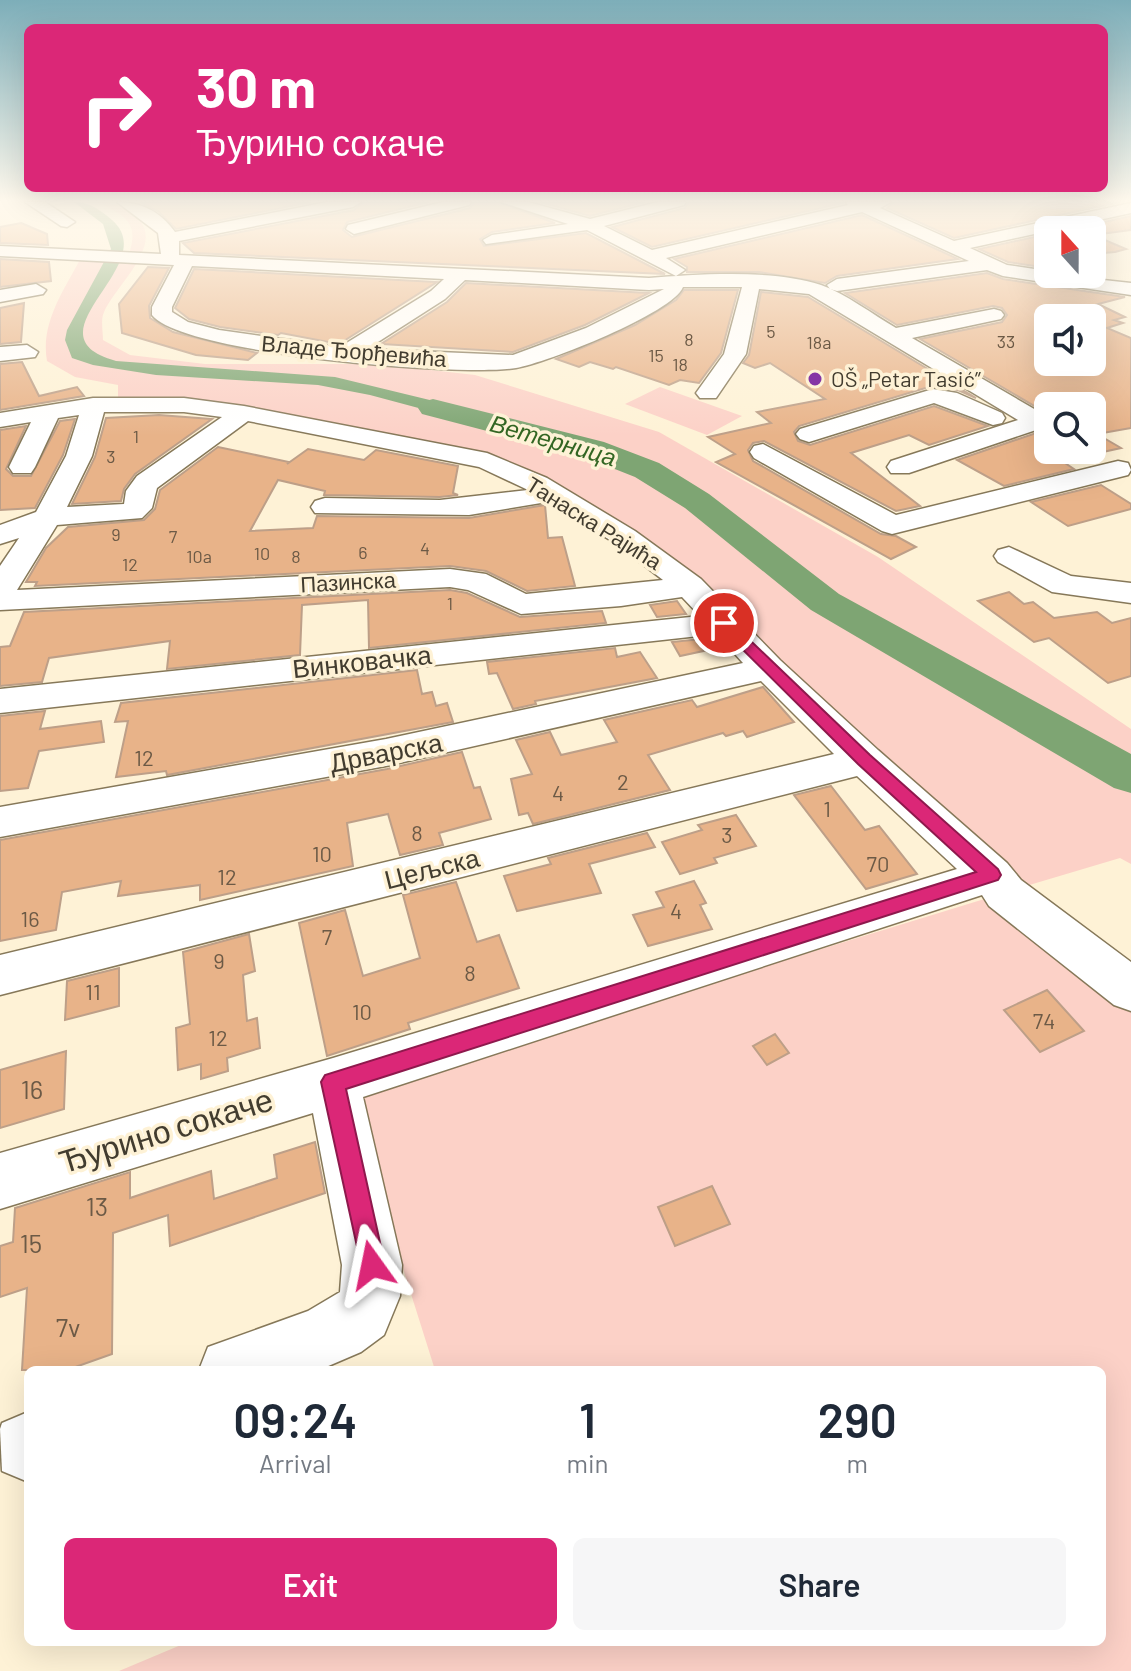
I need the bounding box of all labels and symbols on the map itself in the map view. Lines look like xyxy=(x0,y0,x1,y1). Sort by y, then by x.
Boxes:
north arrow xyxy=(1034,216,1106,288)
house number: 5 xyxy=(766,320,776,342)
house number: 8 xyxy=(684,328,694,350)
street label: Владе Ђорђевића xyxy=(260,329,448,372)
house number: 33 xyxy=(997,330,1015,352)
house number: 18a xyxy=(807,331,831,353)
house number: 15 xyxy=(648,344,664,366)
house number: 18 xyxy=(672,353,688,375)
place label: OŠ „Petar Tasić” xyxy=(831,365,981,391)
marker: OŠ „Petar Tasić” xyxy=(806,370,824,388)
water label: Ветерница xyxy=(487,408,620,471)
house number: 1 xyxy=(133,425,139,447)
house number: 3 xyxy=(106,445,116,467)
street label: Танаска Рајића xyxy=(522,470,668,575)
house number: 9 xyxy=(111,523,121,545)
house number: 7 xyxy=(169,525,178,547)
house number: 4 xyxy=(420,537,430,559)
house number: 6 xyxy=(358,541,368,563)
house number: 10 xyxy=(254,542,270,564)
house number: 10a xyxy=(186,545,212,567)
house number: 8 xyxy=(291,545,301,567)
house number: 12 xyxy=(122,553,138,575)
street label: Пазинска xyxy=(299,565,397,596)
pin xyxy=(690,589,758,657)
house number: 1 xyxy=(447,592,453,614)
street label: Винковачка xyxy=(291,638,433,683)
street label: Дрварска xyxy=(327,725,445,778)
house number: 12 xyxy=(134,744,154,770)
house number: 2 xyxy=(617,768,629,794)
house number: 4 xyxy=(552,779,564,805)
house number: 1 xyxy=(823,795,831,821)
house number: 8 xyxy=(411,819,423,845)
house number: 3 xyxy=(721,821,733,847)
house number: 10 xyxy=(312,840,332,866)
street label: Цељска xyxy=(381,841,483,894)
house number: 70 xyxy=(867,850,889,876)
house number: 12 xyxy=(217,863,237,889)
house number: 4 xyxy=(670,897,682,923)
house number: 16 xyxy=(20,905,40,931)
house number: 7 xyxy=(322,923,332,949)
house number: 9 xyxy=(213,947,225,973)
house number: 8 xyxy=(464,959,476,985)
house number: 11 xyxy=(85,978,101,1004)
house number: 10 xyxy=(352,998,372,1024)
house number: 74 xyxy=(1033,1007,1055,1033)
house number: 12 xyxy=(208,1024,228,1050)
house number: 16 xyxy=(21,1073,43,1104)
street label: Ђурино сокаче xyxy=(54,1079,277,1181)
house number: 13 xyxy=(86,1190,108,1221)
position arrow xyxy=(330,1223,414,1307)
house number: 15 xyxy=(20,1227,42,1258)
house number: 7v xyxy=(56,1311,80,1342)

